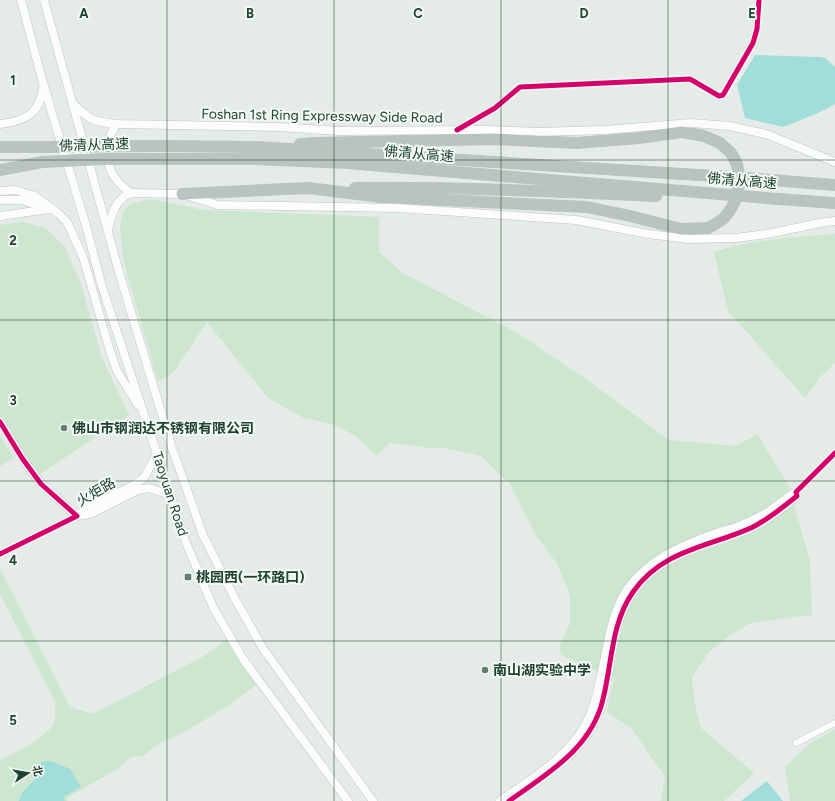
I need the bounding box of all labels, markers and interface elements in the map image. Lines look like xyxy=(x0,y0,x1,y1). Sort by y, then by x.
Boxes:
text: A xyxy=(79,6,89,21)
text: B xyxy=(246,6,254,21)
text: C xyxy=(413,6,423,21)
text: D xyxy=(579,6,589,21)
text: E xyxy=(748,6,756,21)
text: 1 xyxy=(10,73,16,88)
street label: Foshan 1st Ring Expressway Side Road xyxy=(201,105,443,127)
street label: 佛清从高速 xyxy=(59,135,129,155)
street label: 佛清从高速 xyxy=(383,142,455,166)
street label: 佛清从高速 xyxy=(706,169,778,193)
text: 2 xyxy=(9,233,17,248)
text: 3 xyxy=(9,393,17,408)
place label: 佛山市钢润达不锈钢有限公司 xyxy=(72,420,254,437)
marker: 佛山市钢润达不锈钢有限公司 xyxy=(59,423,69,433)
street label: Taoyuan Road xyxy=(148,450,192,538)
street label: 火炬路 xyxy=(74,474,118,510)
text: 4 xyxy=(9,553,17,568)
place label: 桃园西(一环路口) xyxy=(196,569,305,586)
marker: 桃园西(一环路口) xyxy=(183,572,193,582)
place label: 南山湖实验中学 xyxy=(493,662,591,679)
marker: 南山湖实验中学 xyxy=(480,665,490,675)
text: 5 xyxy=(9,713,17,728)
north arrow xyxy=(8,753,48,793)
text: 北 xyxy=(30,764,45,778)

